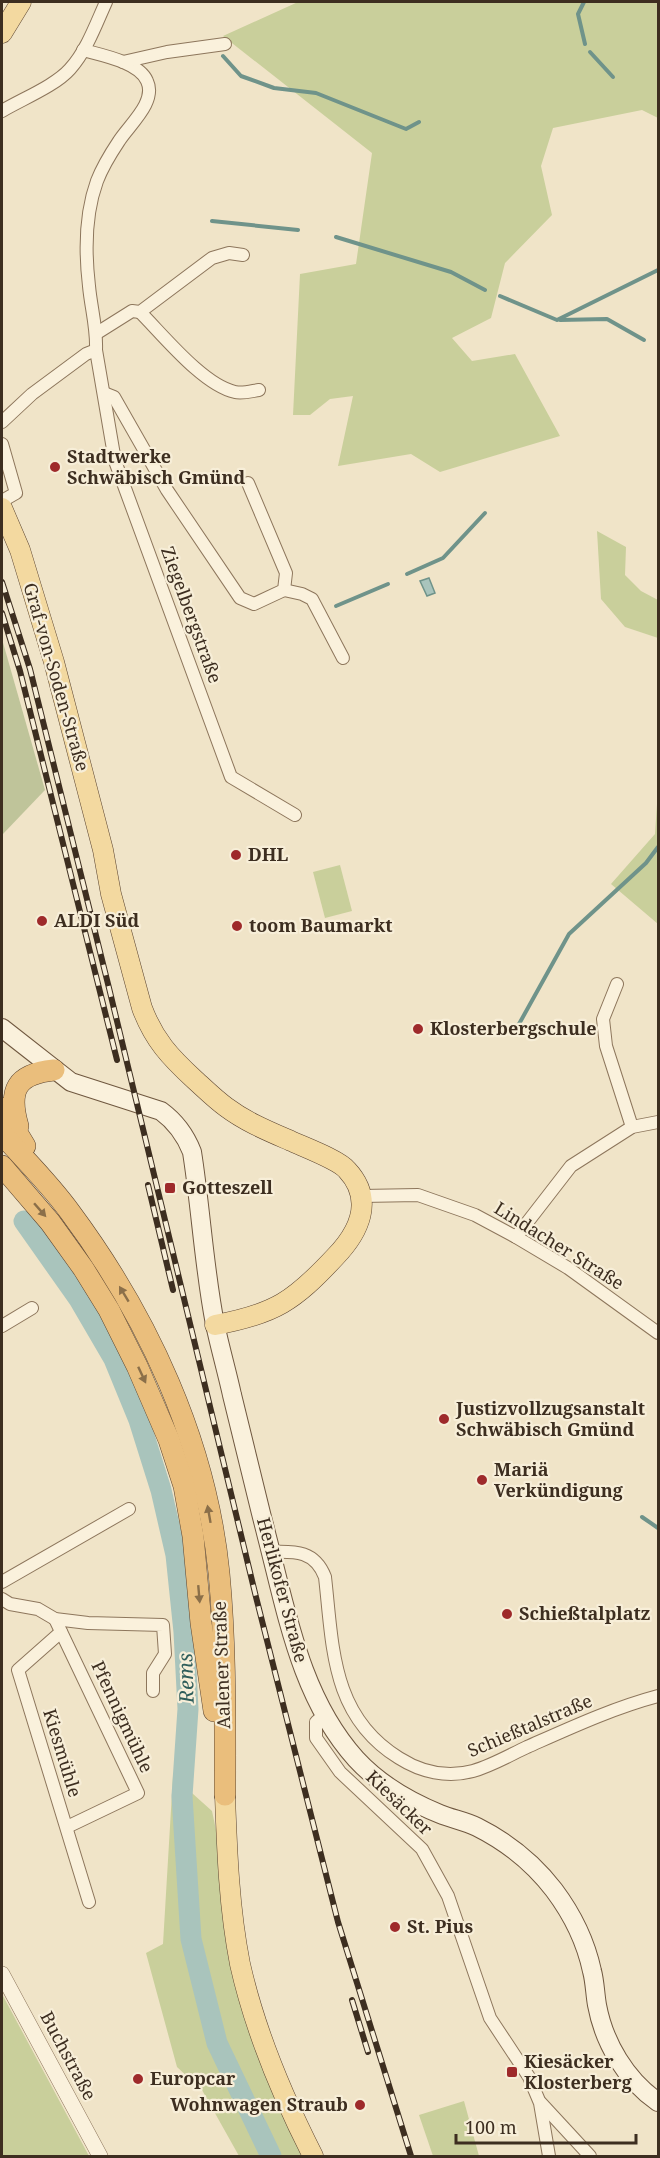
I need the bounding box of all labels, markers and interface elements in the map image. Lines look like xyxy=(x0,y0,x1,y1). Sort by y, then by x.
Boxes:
place label: Stadtwerke Schwäbisch Gmünd xyxy=(67,444,246,489)
marker: Stadtwerke Schwäbisch Gmünd xyxy=(48,460,62,474)
street label: Ziegelbergstraße xyxy=(156,543,228,686)
street label: Graf-von-Soden-Straße xyxy=(19,580,95,774)
place label: DHL xyxy=(248,842,289,866)
marker: DHL xyxy=(229,848,243,862)
place label: ALDI Süd xyxy=(54,908,139,932)
place label: toom Baumarkt xyxy=(249,913,392,937)
marker: ALDI Süd xyxy=(35,914,49,928)
marker: toom Baumarkt xyxy=(230,919,244,933)
place label: Klosterbergschule xyxy=(430,1016,597,1040)
marker: Klosterbergschule xyxy=(411,1022,425,1036)
place label: Gotteszell xyxy=(182,1175,274,1199)
marker: Gotteszell xyxy=(163,1181,177,1195)
street label: Lindacher Straße xyxy=(490,1196,629,1295)
one-way arrow xyxy=(33,1202,46,1217)
one-way arrow xyxy=(119,1286,130,1302)
one-way arrow xyxy=(137,1367,146,1384)
place label: Justizvollzugsanstalt Schwäbisch Gmünd xyxy=(455,1396,645,1441)
marker: Justizvollzugsanstalt Schwäbisch Gmünd xyxy=(437,1412,451,1426)
place label: Mariä Verkündigung xyxy=(494,1457,624,1502)
marker: Mariä Verkündigung xyxy=(475,1473,489,1487)
one-way arrow xyxy=(204,1505,213,1524)
street label: Herlikofer Straße xyxy=(252,1514,314,1665)
one-way arrow xyxy=(194,1585,204,1604)
street label: Aalener Straße xyxy=(207,1601,235,1729)
place label: Schießtalplatz xyxy=(519,1601,650,1625)
marker: Schießtalplatz xyxy=(500,1607,514,1621)
water label: Rems xyxy=(171,1652,200,1705)
street label: Pfennigmühle xyxy=(86,1657,159,1776)
street label: Schießtalstraße xyxy=(464,1688,596,1762)
street label: Kiesmühle xyxy=(38,1706,88,1800)
street label: Kiesäcker xyxy=(361,1765,438,1840)
place label: St. Pius xyxy=(407,1914,474,1938)
marker: St. Pius xyxy=(388,1920,402,1934)
street label: Buchstraße xyxy=(35,2007,102,2104)
place label: Kiesäcker Klosterberg xyxy=(524,2049,633,2094)
marker: Kiesäcker Klosterberg xyxy=(505,2065,519,2079)
place label: Europcar xyxy=(150,2066,236,2090)
marker: Europcar xyxy=(131,2072,145,2086)
place label: Wohnwagen Straub xyxy=(170,2092,348,2116)
marker: Wohnwagen Straub xyxy=(353,2098,367,2112)
scale bar xyxy=(456,2107,636,2145)
text: 100 m xyxy=(465,2115,517,2139)

